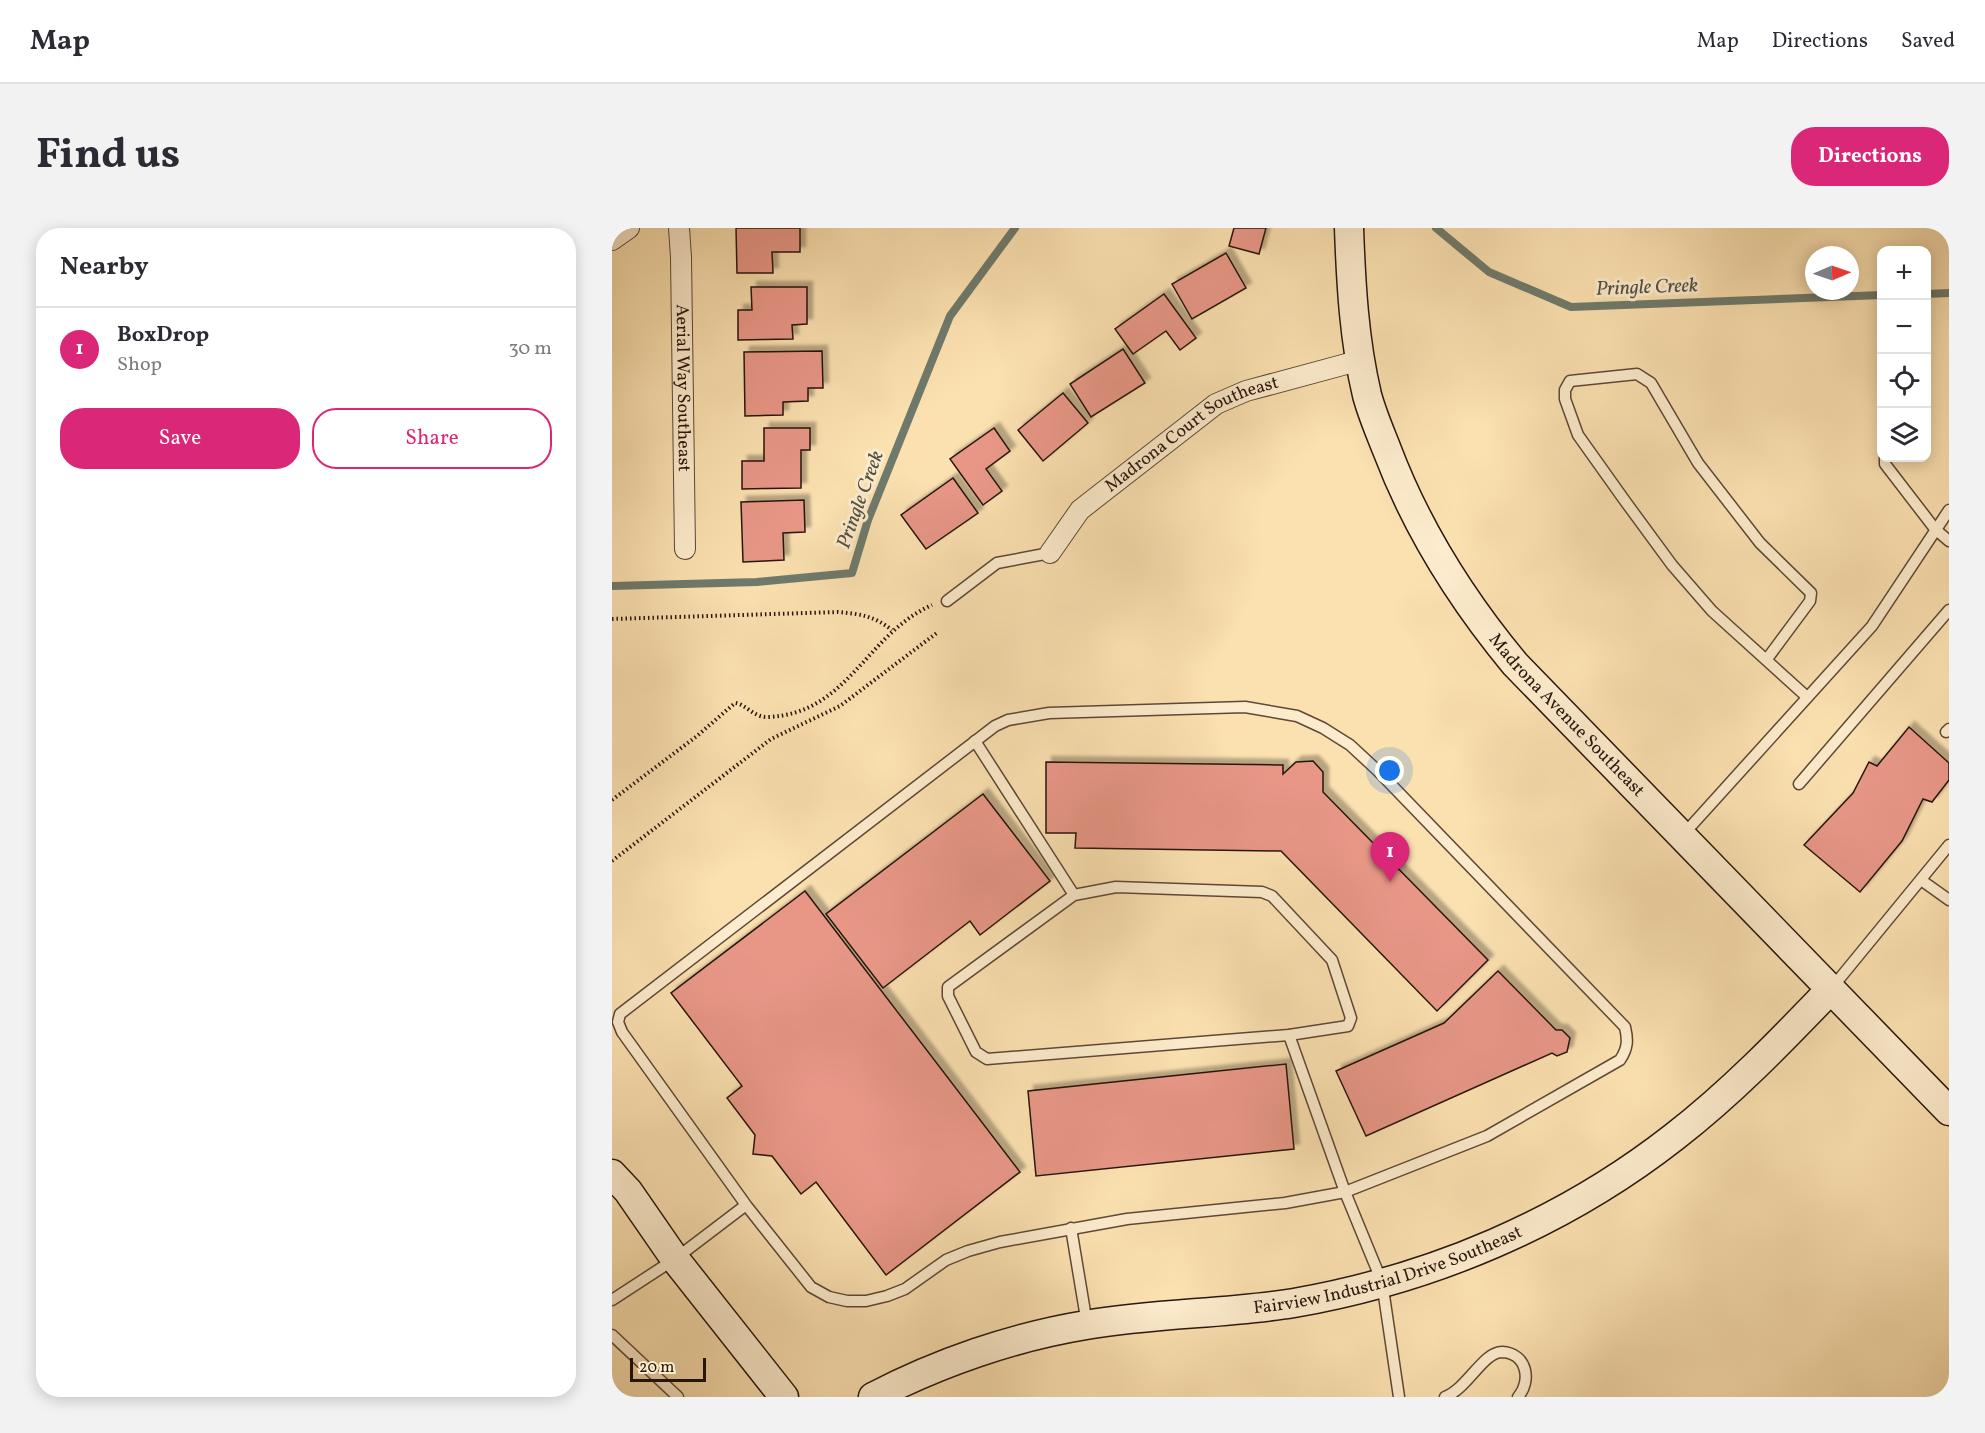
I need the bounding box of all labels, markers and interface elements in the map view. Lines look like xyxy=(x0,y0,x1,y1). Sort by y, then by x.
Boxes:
text: Map xyxy=(30,22,90,61)
text: Map xyxy=(1697,27,1739,56)
text: Directions xyxy=(1772,27,1868,56)
text: Saved xyxy=(1901,27,1955,56)
text: Find us xyxy=(36,127,180,186)
button: Directions xyxy=(1791,127,1949,186)
north arrow xyxy=(1805,246,1859,300)
map controls xyxy=(1877,246,1931,462)
button: + xyxy=(1877,246,1931,300)
text: Nearby xyxy=(60,249,149,285)
water label: Pringle Creek xyxy=(1595,272,1699,304)
button: − xyxy=(1877,300,1931,354)
street label: Aerial Way Southeast xyxy=(669,304,696,472)
text: BoxDrop xyxy=(117,320,209,351)
text: 1 xyxy=(75,335,84,363)
text: 30 m xyxy=(508,335,552,363)
text: Shop xyxy=(117,351,162,379)
button: locate xyxy=(1877,354,1931,408)
street label: Madrona Court Southeast xyxy=(1100,370,1281,498)
button: Save xyxy=(60,408,300,469)
button: Share xyxy=(312,408,552,469)
button: layers xyxy=(1877,408,1931,462)
water label: Pringle Creek xyxy=(830,447,892,553)
street label: Madrona Avenue Southeast xyxy=(1483,628,1650,803)
your location xyxy=(1375,756,1404,785)
pin: 1 xyxy=(1370,832,1410,882)
street label: Fairview Industrial Drive Southeast xyxy=(1252,1220,1526,1321)
scale bar xyxy=(630,1355,706,1382)
text: 20 m xyxy=(639,1357,674,1379)

